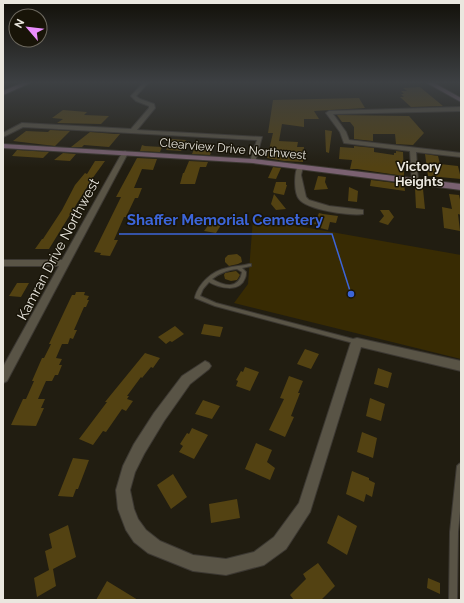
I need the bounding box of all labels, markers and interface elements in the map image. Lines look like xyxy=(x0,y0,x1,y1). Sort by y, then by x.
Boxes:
north arrow xyxy=(8,8,48,48)
text: N xyxy=(12,17,27,30)
street label: Clearview Drive Northwest xyxy=(159,136,307,162)
district label: Victory Heights xyxy=(395,159,444,189)
street label: Kamran Drive Northwest xyxy=(14,175,102,323)
callout: Shaffer Memorial Cemetery xyxy=(119,207,332,234)
text: Shaffer Memorial Cemetery xyxy=(127,211,324,229)

